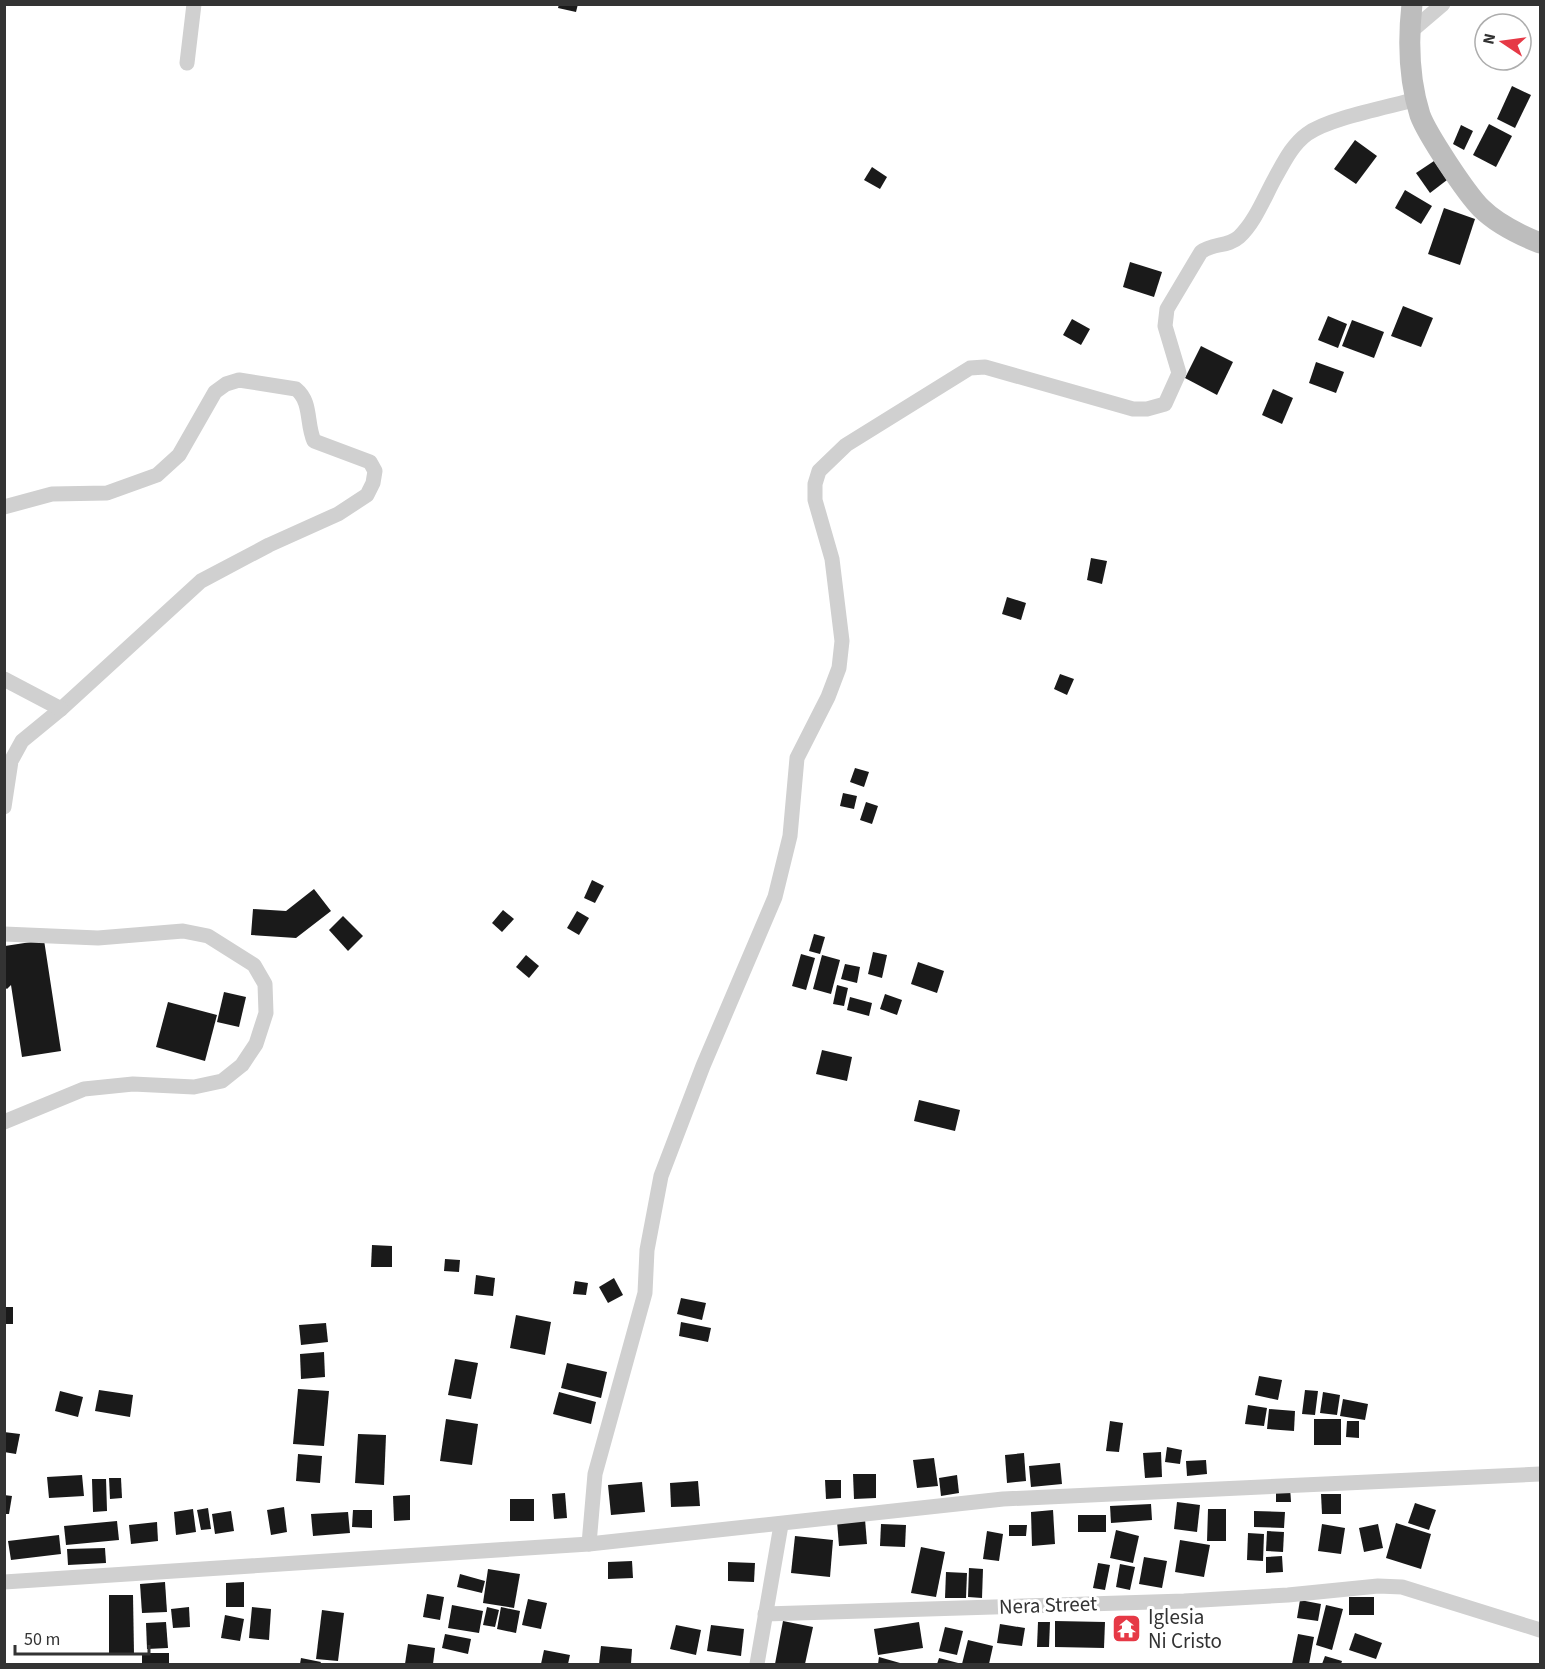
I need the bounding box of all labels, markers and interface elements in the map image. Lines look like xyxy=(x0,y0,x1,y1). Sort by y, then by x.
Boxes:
north arrow xyxy=(1473,12,1533,72)
text: N xyxy=(1477,31,1501,47)
street label: Nera Street xyxy=(998,1588,1098,1622)
place label: Iglesia Ni Cristo xyxy=(1148,1602,1222,1656)
temple icon: Iglesia Ni Cristo xyxy=(1111,1613,1143,1645)
scale bar xyxy=(15,1618,148,1656)
text: 50 m xyxy=(24,1627,60,1652)

